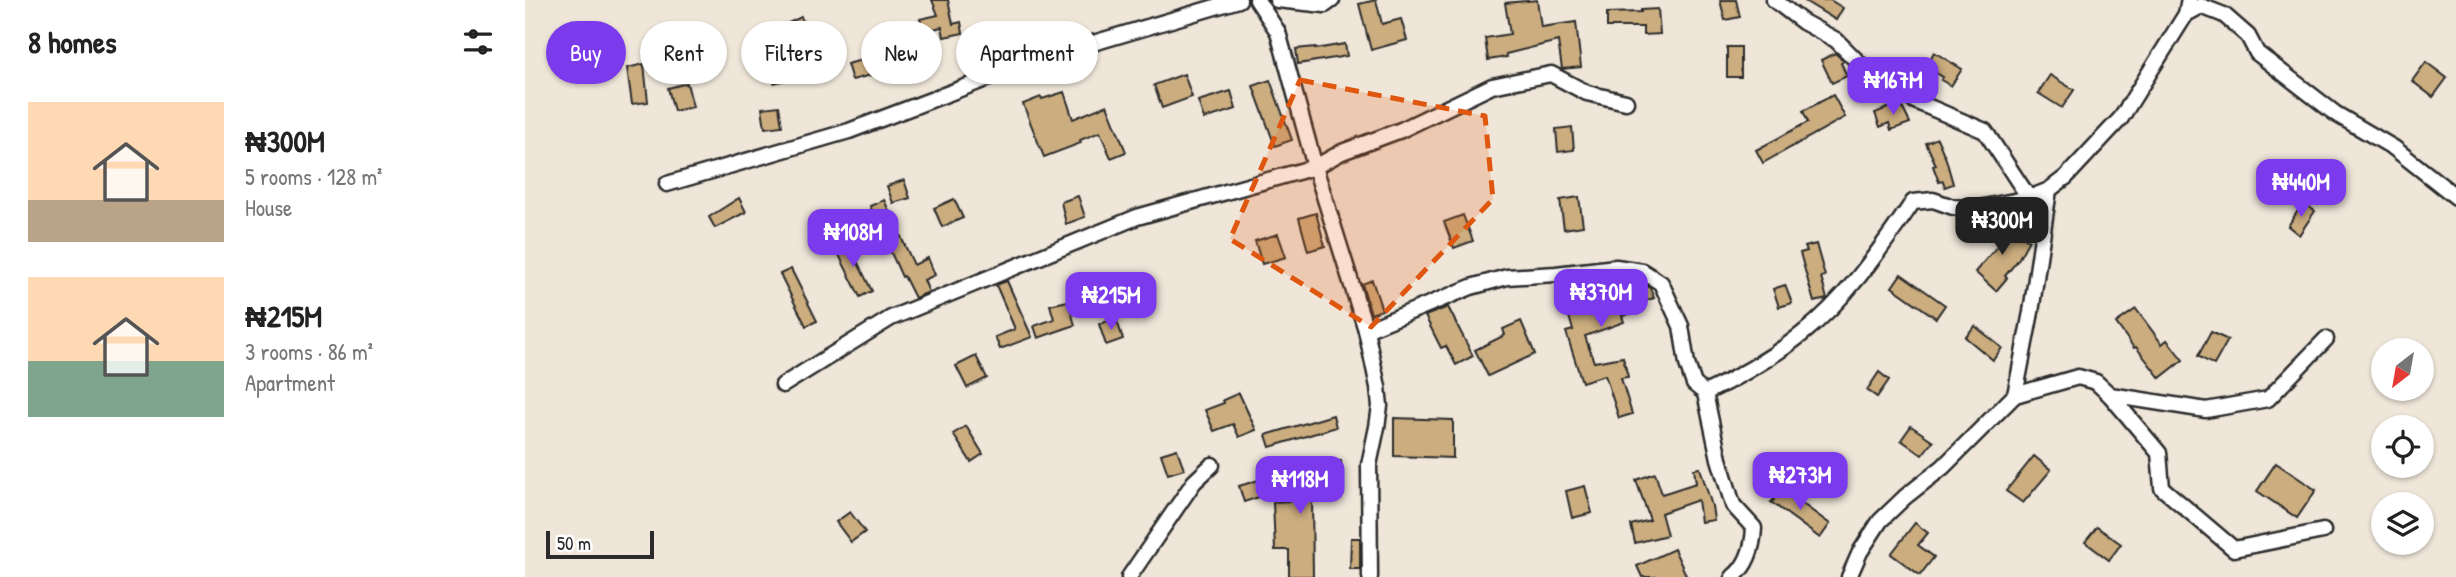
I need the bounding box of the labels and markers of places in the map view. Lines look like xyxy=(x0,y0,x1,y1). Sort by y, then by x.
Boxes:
pin: ₦167M xyxy=(1844,58,1942,117)
pin: ₦440M xyxy=(2252,160,2350,219)
pin: ₦300M xyxy=(1953,198,2051,257)
pin: ₦108M xyxy=(804,210,902,269)
pin: ₦370M xyxy=(1552,270,1650,329)
pin: ₦215M xyxy=(1062,272,1160,332)
pin: ₦273M xyxy=(1751,452,1849,512)
pin: ₦118M xyxy=(1251,456,1349,516)

